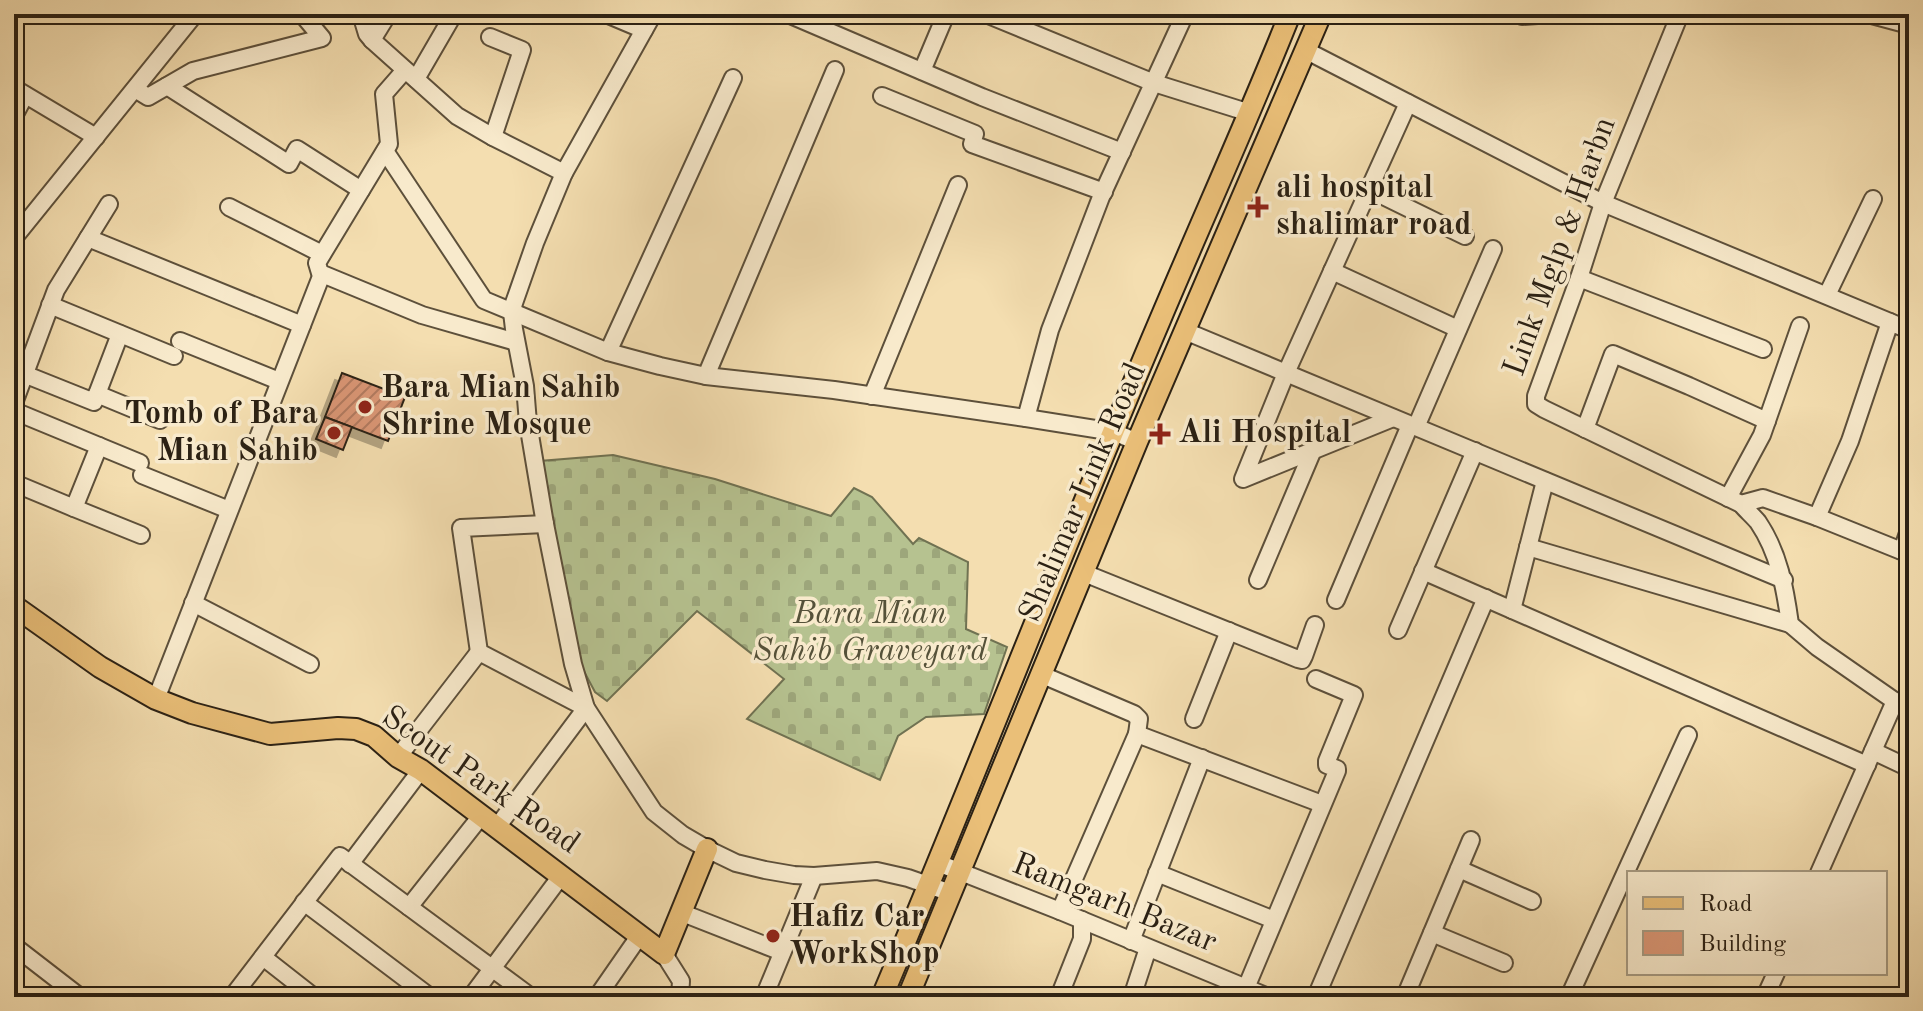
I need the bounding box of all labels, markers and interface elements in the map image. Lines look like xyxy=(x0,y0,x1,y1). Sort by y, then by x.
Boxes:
street label: Link Mglp & Harbn xyxy=(1499,113,1623,381)
place label: ali hospital shalimar road xyxy=(1276,173,1471,242)
marker: ali hospital shalimar road xyxy=(1247,196,1269,218)
street label: Shalimar Link Road xyxy=(1015,359,1153,627)
place label: Bara Mian Sahib Shrine Mosque xyxy=(381,373,620,442)
marker: Bara Mian Sahib Shrine Mosque xyxy=(356,398,374,416)
place label: Tomb of Bara Mian Sahib xyxy=(124,399,318,468)
place label: Ali Hospital xyxy=(1178,418,1351,450)
marker: Ali Hospital xyxy=(1149,423,1171,445)
marker: Tomb of Bara Mian Sahib xyxy=(325,424,343,442)
park label: Bara Mian Sahib Graveyard xyxy=(753,599,988,668)
street label: Scout Park Road xyxy=(375,701,585,861)
street label: Ramgarh Bazar xyxy=(1007,848,1221,960)
legend xyxy=(1627,871,1887,975)
text: Road xyxy=(1699,893,1752,917)
place label: Hafiz Car WorkShop xyxy=(789,902,940,971)
marker: Hafiz Car WorkShop xyxy=(764,927,782,945)
text: Building xyxy=(1699,933,1786,957)

